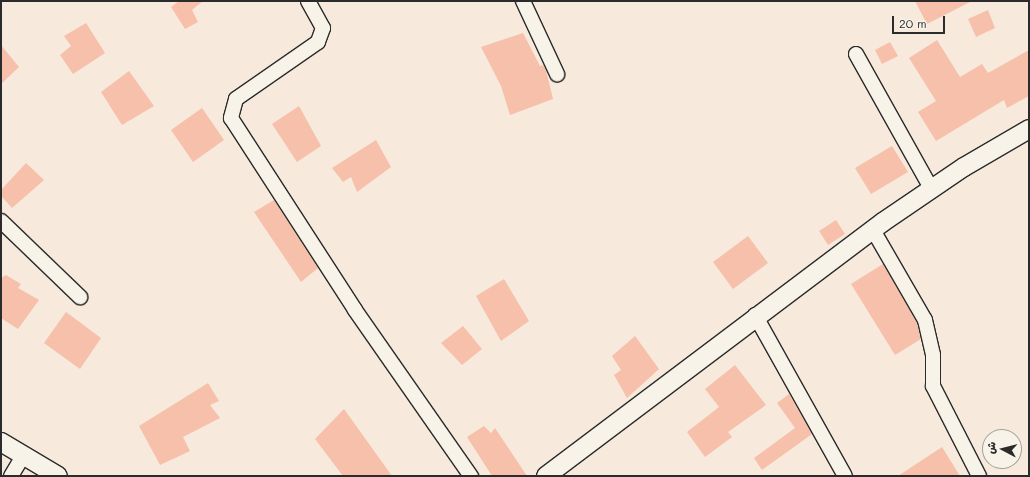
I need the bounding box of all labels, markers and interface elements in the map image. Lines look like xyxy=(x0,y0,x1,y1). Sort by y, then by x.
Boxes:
scale bar xyxy=(894,8,947,34)
text: 20 m xyxy=(899,15,927,31)
north arrow xyxy=(982,429,1022,469)
text: ش xyxy=(982,441,999,455)

